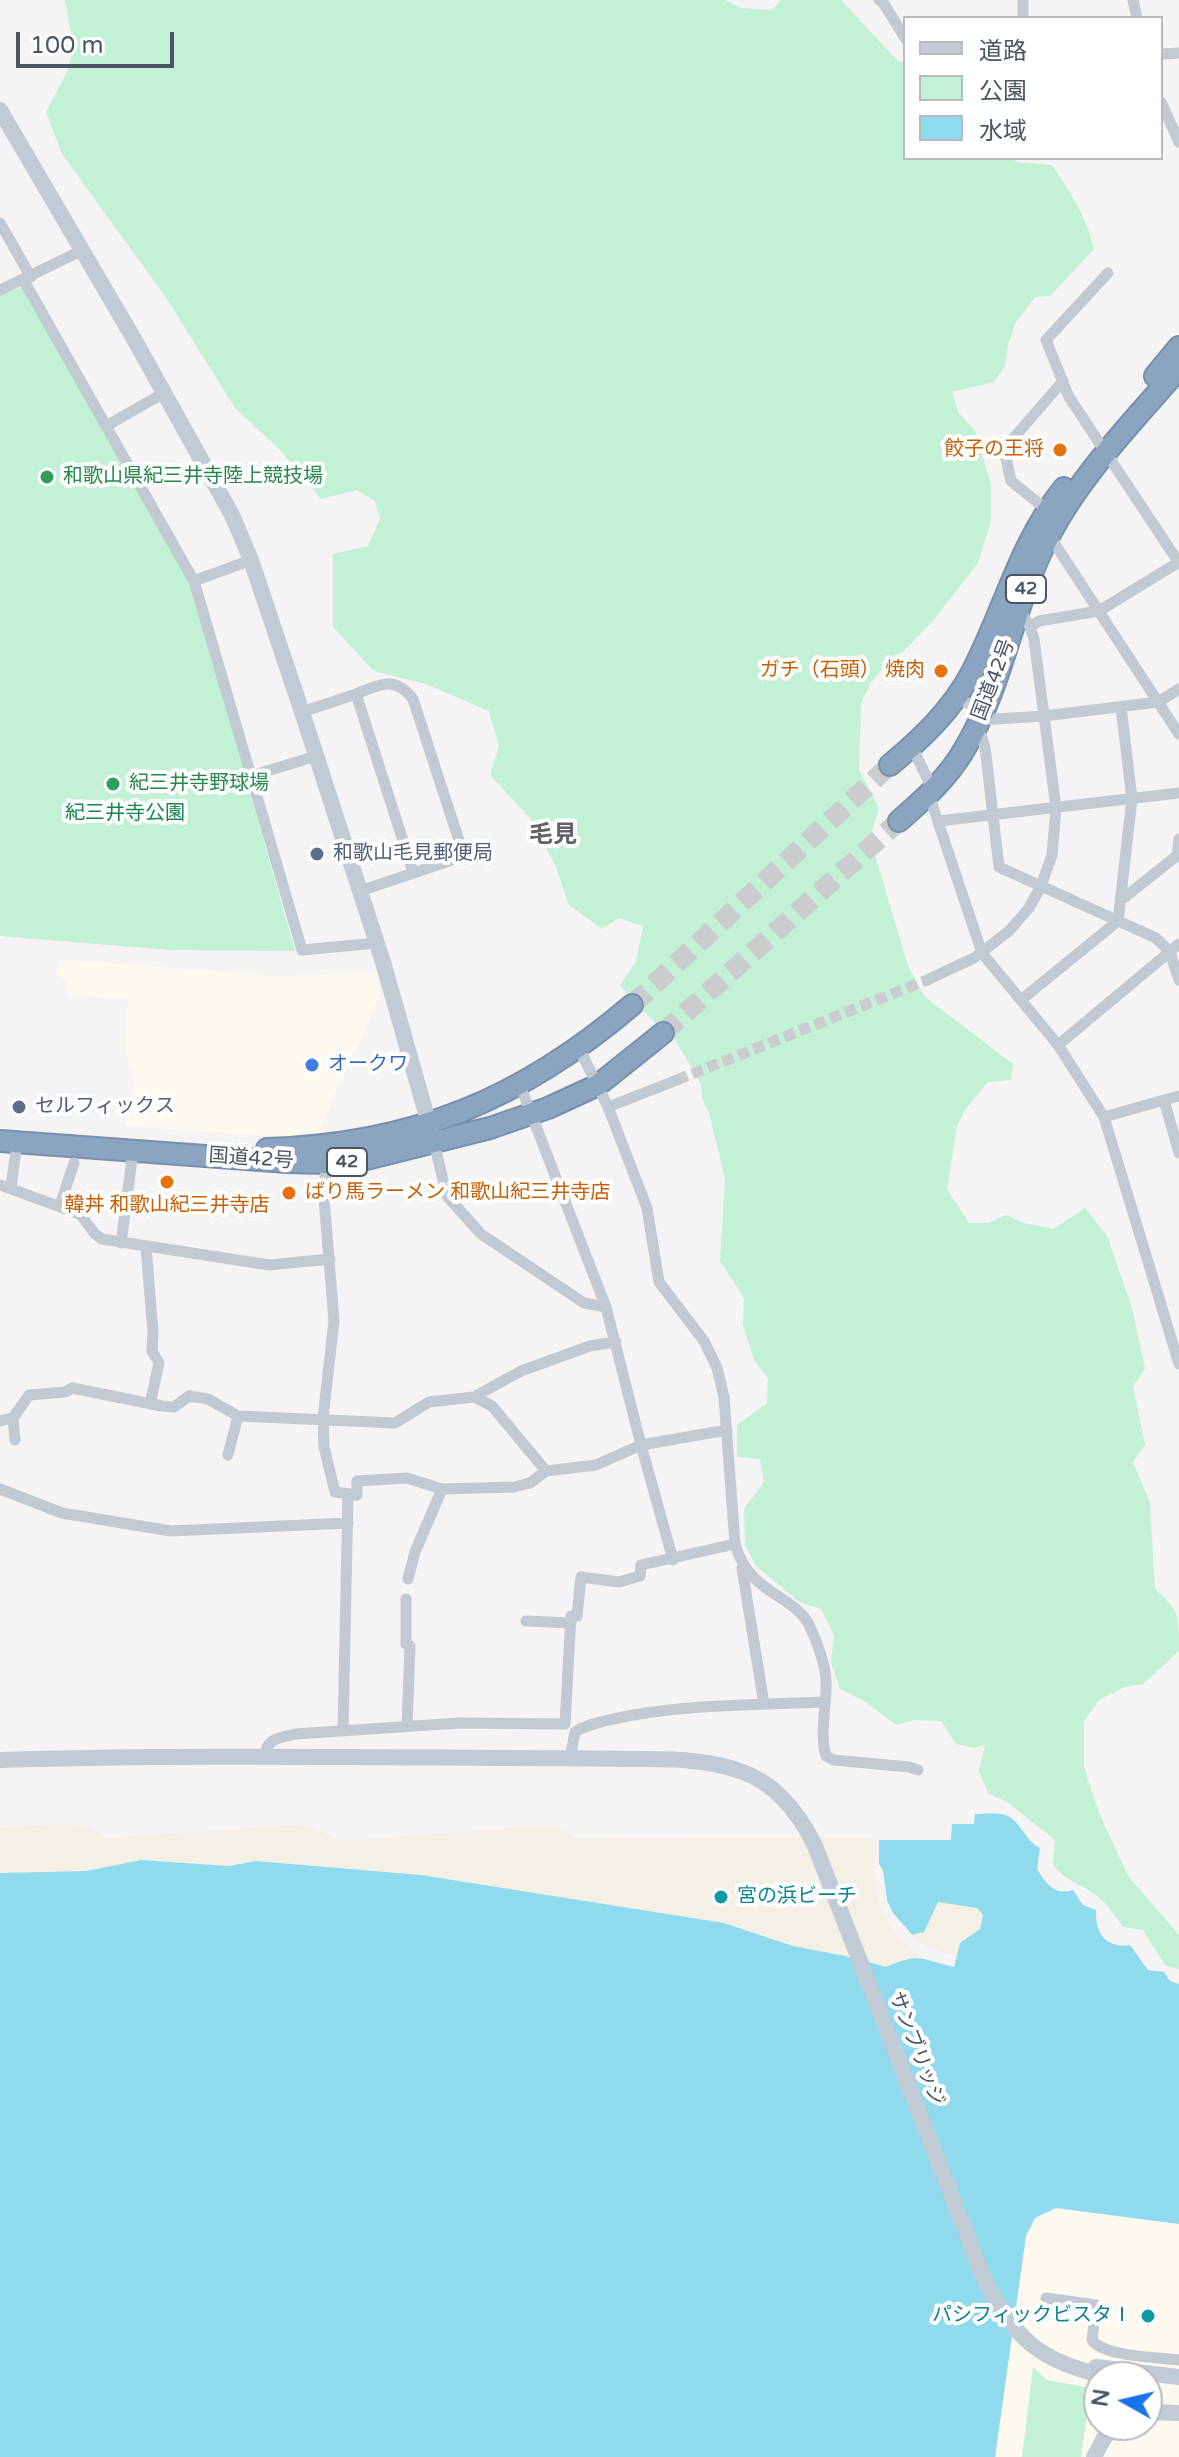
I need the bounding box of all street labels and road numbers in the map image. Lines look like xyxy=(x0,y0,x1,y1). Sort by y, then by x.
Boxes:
road number: 42 xyxy=(1006,575,1046,603)
street label: 国道42号 xyxy=(968,636,1020,724)
street label: 国道42号 xyxy=(208,1144,294,1174)
road number: 42 xyxy=(327,1148,367,1176)
street label: サンブリッジ xyxy=(883,1989,949,2109)

